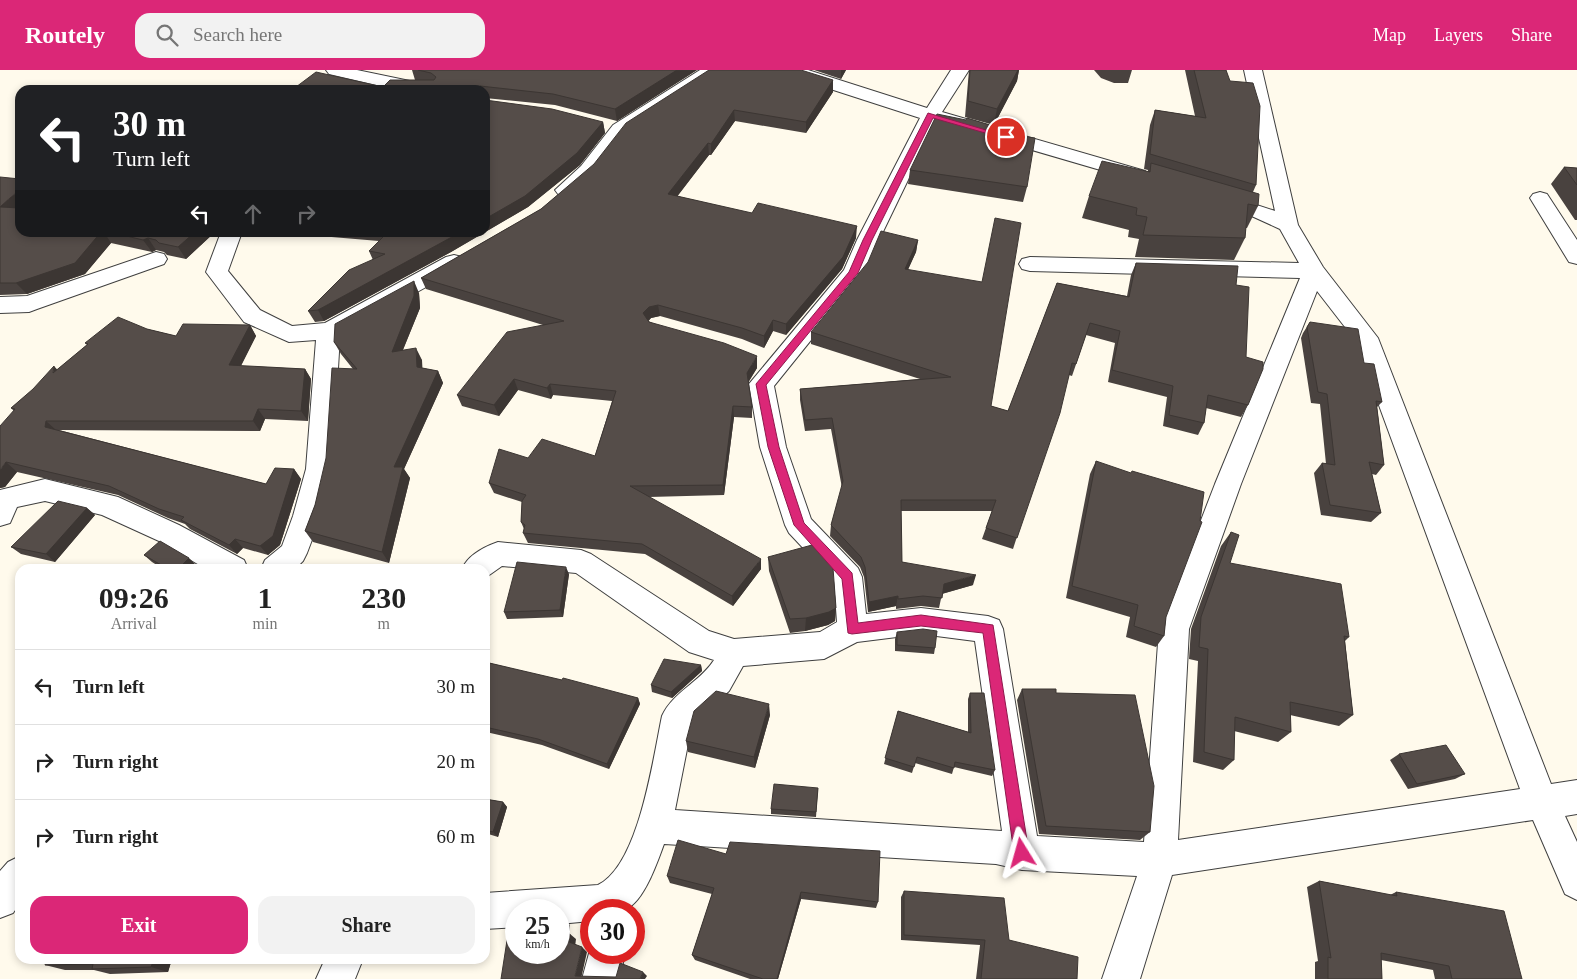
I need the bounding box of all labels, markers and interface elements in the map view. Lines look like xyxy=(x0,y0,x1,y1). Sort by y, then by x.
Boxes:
search box xyxy=(135,13,485,58)
icon: search xyxy=(153,21,181,49)
text: Routely xyxy=(25,22,105,48)
text: Search here xyxy=(193,24,282,45)
text: Map xyxy=(1373,25,1406,45)
text: Layers xyxy=(1434,25,1483,45)
text: Share xyxy=(1511,25,1552,45)
icon: left xyxy=(30,105,95,170)
text: 30 m xyxy=(113,105,186,144)
pin xyxy=(985,116,1027,158)
icon: arrive xyxy=(992,123,1020,151)
text: Turn left xyxy=(113,146,190,171)
icon: left xyxy=(186,200,214,228)
icon: ahead xyxy=(239,200,267,228)
icon: right xyxy=(292,200,320,228)
text: 09:26 xyxy=(99,581,169,614)
text: 1 xyxy=(257,581,272,614)
text: 230 xyxy=(361,581,406,614)
text: Arrival xyxy=(111,615,157,632)
text: min xyxy=(253,615,277,632)
text: m xyxy=(377,615,390,632)
icon: left xyxy=(30,673,58,701)
text: Turn left xyxy=(73,676,145,697)
text: 30 m xyxy=(436,676,475,697)
icon: right xyxy=(30,748,58,776)
text: Turn right xyxy=(73,751,158,772)
text: 20 m xyxy=(436,751,475,772)
icon: right xyxy=(30,823,58,851)
text: Turn right xyxy=(73,826,158,847)
text: 60 m xyxy=(436,826,475,847)
position arrow xyxy=(995,826,1047,878)
button: Exit xyxy=(30,896,248,954)
button: Share xyxy=(258,896,475,954)
speed limit sign: 30 xyxy=(580,899,645,964)
text: 25 xyxy=(525,912,550,939)
text: km/h xyxy=(525,937,550,951)

